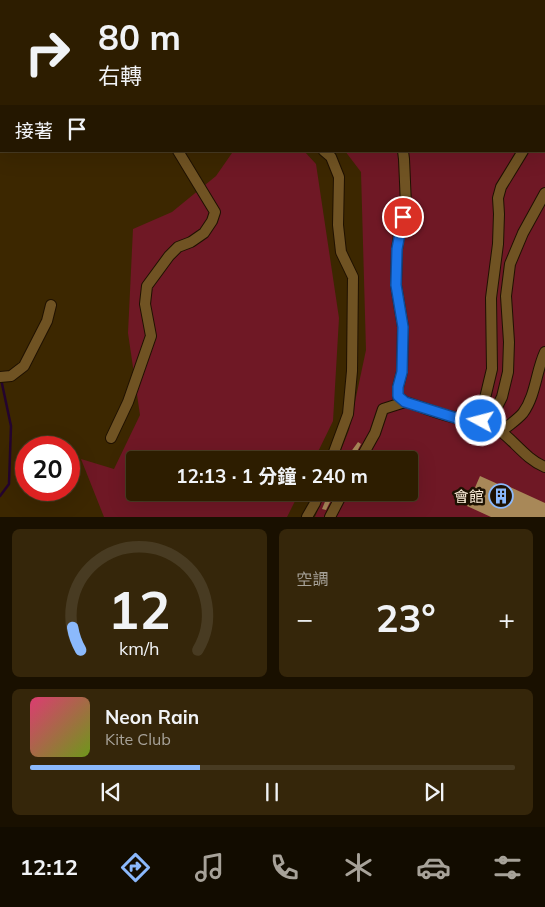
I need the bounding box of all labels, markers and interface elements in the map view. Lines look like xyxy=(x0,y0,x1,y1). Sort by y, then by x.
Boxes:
text: 80 m xyxy=(98,15,181,59)
icon: right xyxy=(15,20,80,85)
text: 右轉 xyxy=(98,62,142,90)
icon: arrive xyxy=(63,115,91,143)
text: 接著 xyxy=(15,119,53,143)
pin xyxy=(382,196,424,238)
icon: arrive xyxy=(389,203,417,231)
position arrow xyxy=(454,394,506,446)
speed limit sign: 20 xyxy=(15,436,80,501)
text: 12:13 · 1 分鐘 · 240 m xyxy=(176,464,368,488)
building icon: 會館 xyxy=(488,483,514,509)
place label: 會館 xyxy=(454,487,484,506)
text: 空調 xyxy=(297,569,329,589)
text: 12 xyxy=(108,577,170,642)
text: 23° xyxy=(376,594,436,642)
text: − xyxy=(297,601,313,636)
text: + xyxy=(498,601,515,636)
text: km/h xyxy=(119,637,159,659)
text: Neon Rain xyxy=(105,705,199,729)
text: Kite Club xyxy=(105,729,171,749)
icon: previous xyxy=(97,778,125,806)
icon: pause xyxy=(258,778,286,806)
icon: next xyxy=(420,778,448,806)
icon: directions xyxy=(118,850,153,885)
icon: music xyxy=(192,850,227,885)
icon: phone xyxy=(267,850,302,885)
icon: climate xyxy=(341,850,376,885)
icon: car xyxy=(416,850,451,885)
icon: filters xyxy=(490,850,525,885)
text: 12:12 xyxy=(20,853,78,881)

